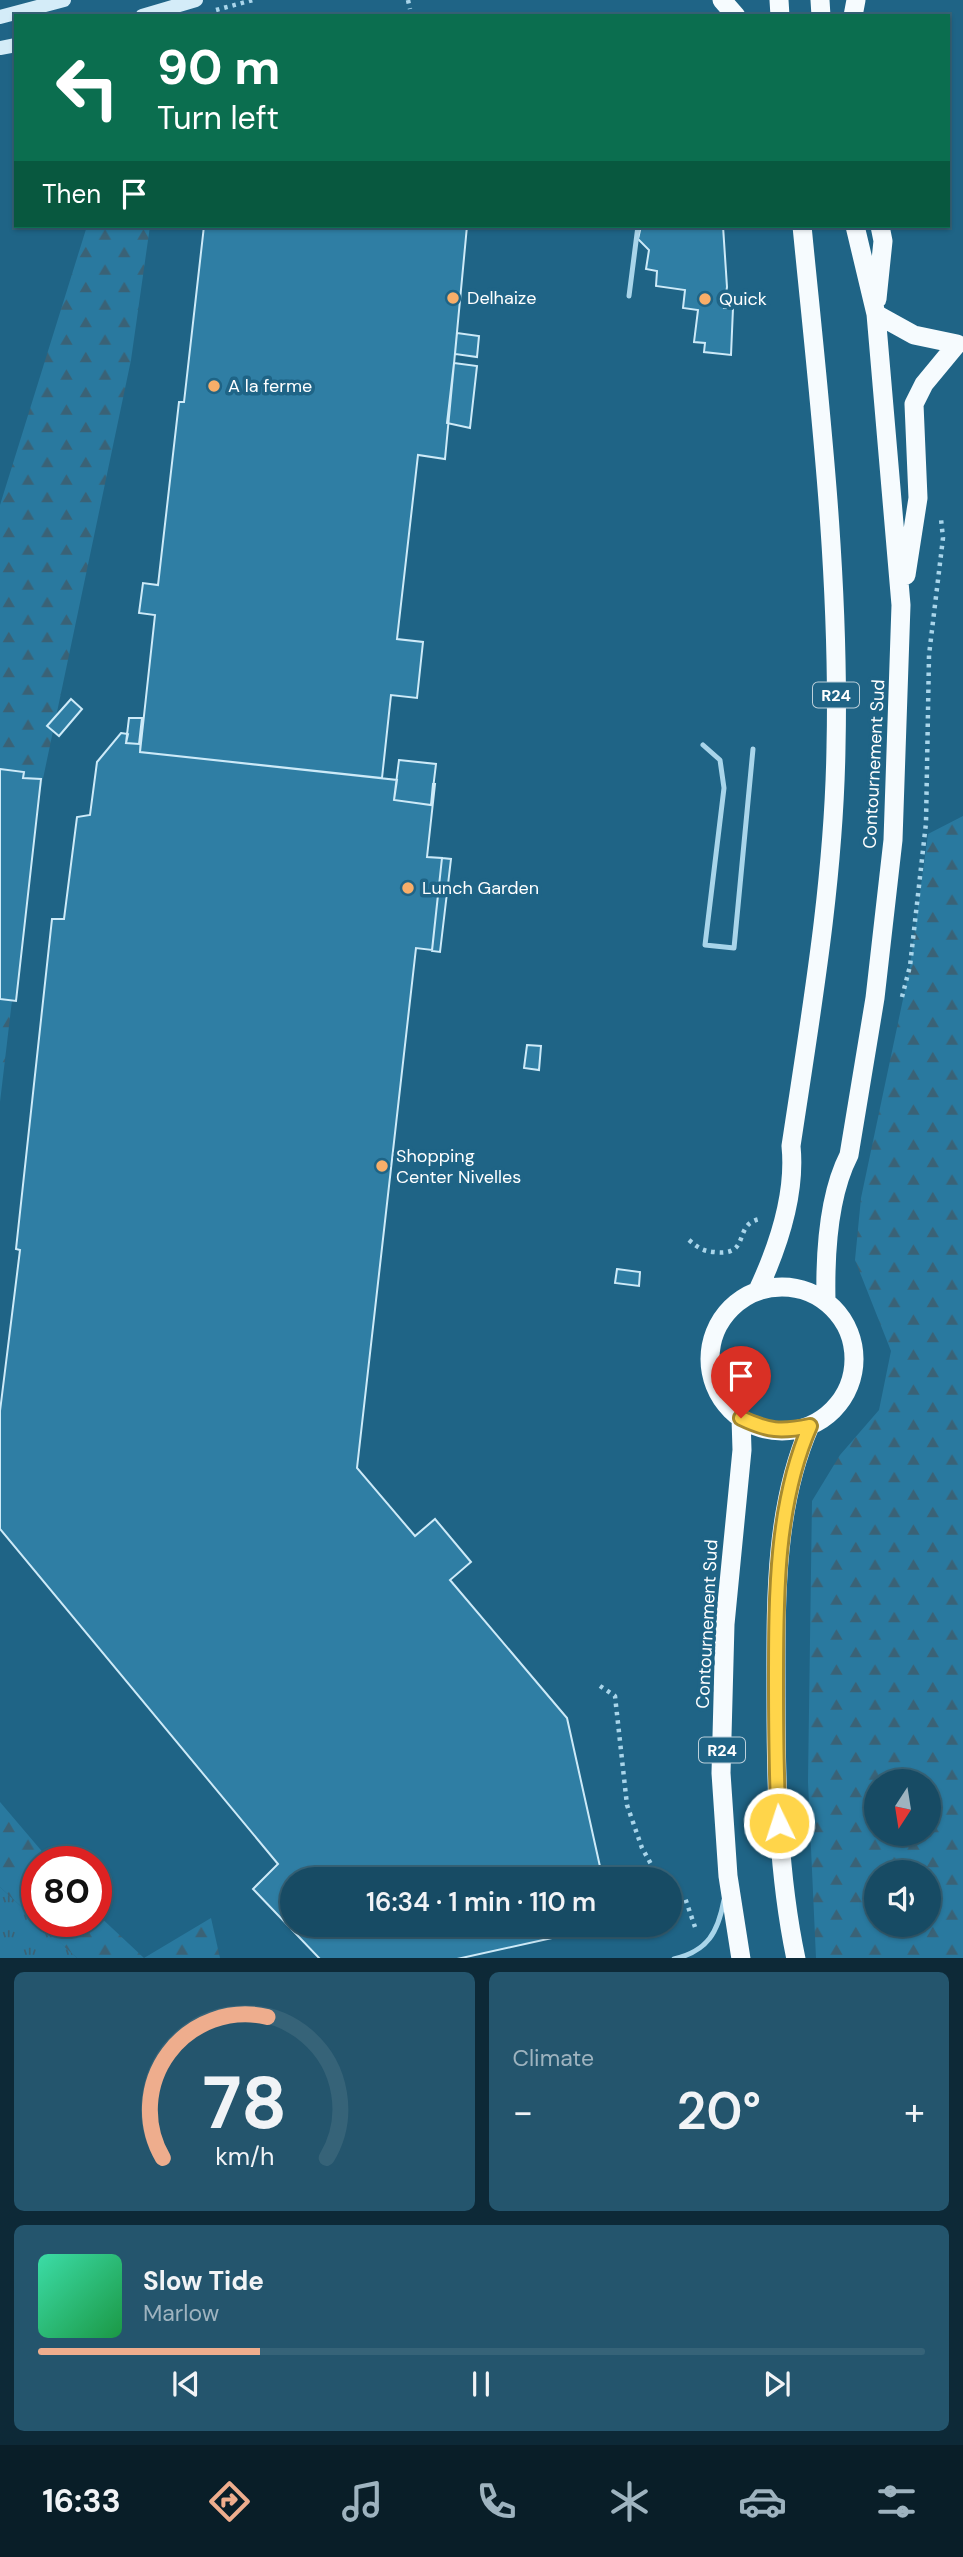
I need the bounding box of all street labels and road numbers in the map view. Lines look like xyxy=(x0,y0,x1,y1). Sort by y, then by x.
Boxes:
street label: Contournement Sud xyxy=(858,679,890,849)
road number: R24 xyxy=(813,682,859,708)
street label: Contournement Sud xyxy=(691,1539,723,1709)
road number: R24 xyxy=(699,1738,745,1762)

